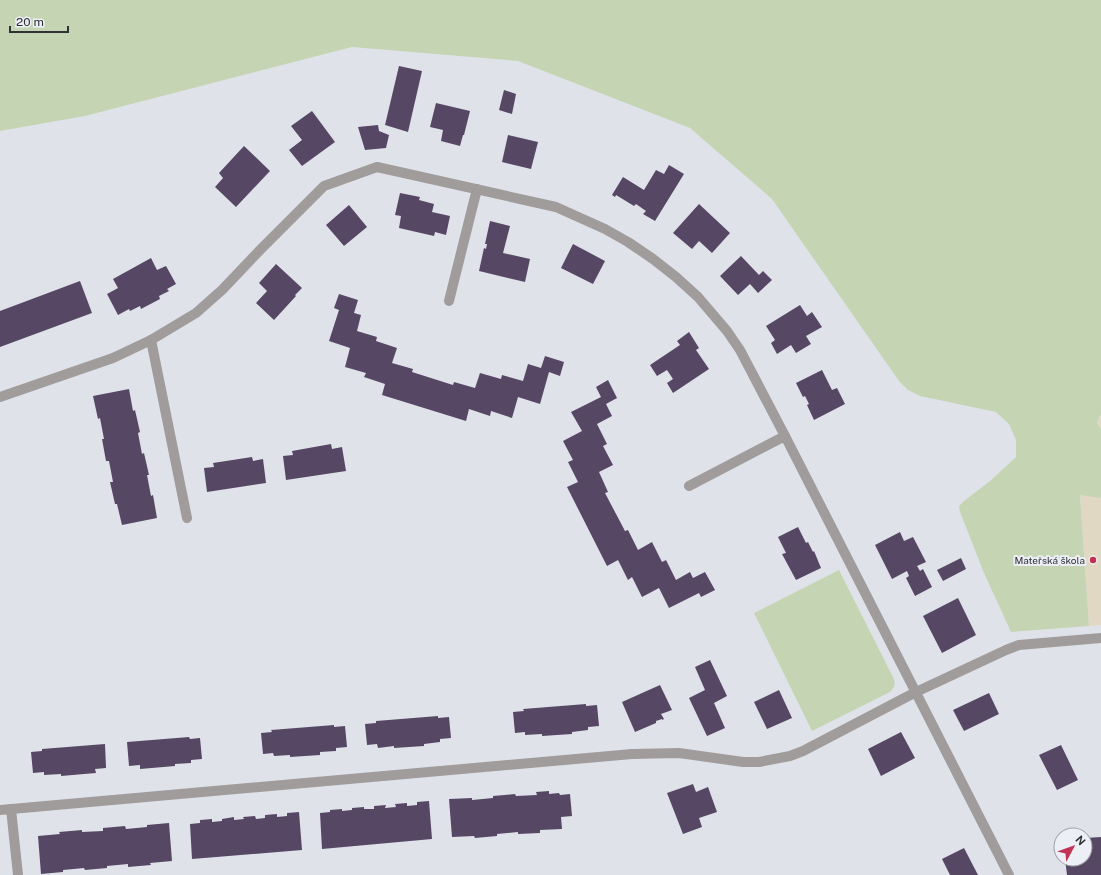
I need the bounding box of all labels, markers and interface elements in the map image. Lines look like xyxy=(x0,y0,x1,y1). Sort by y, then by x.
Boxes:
scale bar xyxy=(10,8,68,34)
text: 20 m xyxy=(16,15,44,29)
place label: Mateřská škola xyxy=(1014,554,1085,566)
marker: Mateřská škola xyxy=(1088,555,1098,565)
north arrow xyxy=(1053,827,1093,867)
text: N xyxy=(1073,833,1088,848)

